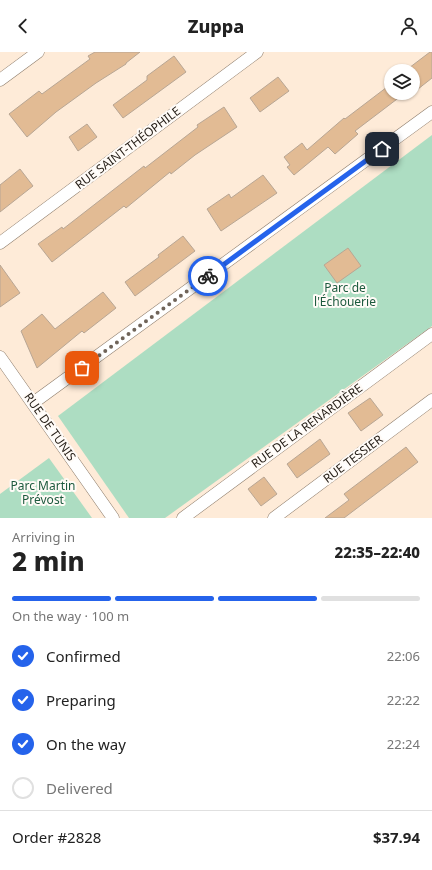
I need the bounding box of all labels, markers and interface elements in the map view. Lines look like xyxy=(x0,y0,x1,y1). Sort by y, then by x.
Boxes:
text: Zuppa xyxy=(188,14,244,38)
icon: back xyxy=(12,15,34,37)
icon: person xyxy=(398,15,420,37)
map controls xyxy=(384,64,420,100)
button: layers xyxy=(384,64,420,100)
street label: RUE SAINT-THÉOPHILE xyxy=(72,102,184,193)
pin xyxy=(365,132,399,166)
icon: home xyxy=(371,138,393,160)
courier xyxy=(188,256,228,296)
icon: bike xyxy=(197,265,219,287)
park label: Parc de l'Échouerie xyxy=(314,279,376,310)
pin xyxy=(65,351,99,385)
icon: bag xyxy=(71,357,93,379)
street label: RUE DE LA RENARDIÈRE xyxy=(248,379,366,472)
street label: RUE DE TUNIS xyxy=(21,389,80,465)
street label: RUE TESSIER xyxy=(319,430,386,487)
park label: Parc Martin Prévost xyxy=(10,477,76,508)
text: Arriving in xyxy=(12,528,75,546)
text: 22:35–22:40 xyxy=(335,542,420,562)
text: 2 min xyxy=(12,543,85,579)
text: On the way · 100 m xyxy=(12,607,129,625)
icon: check xyxy=(12,645,34,667)
text: Confirmed xyxy=(46,646,121,666)
text: 22:06 xyxy=(387,647,420,665)
icon: check xyxy=(12,689,34,711)
text: Preparing xyxy=(46,690,116,710)
text: 22:22 xyxy=(387,691,420,709)
icon: check xyxy=(12,733,34,755)
text: On the way xyxy=(46,734,126,754)
text: 22:24 xyxy=(387,735,420,753)
text: Delivered xyxy=(46,778,113,798)
text: Order #2828 xyxy=(12,827,101,847)
text: $37.94 xyxy=(373,827,420,847)

